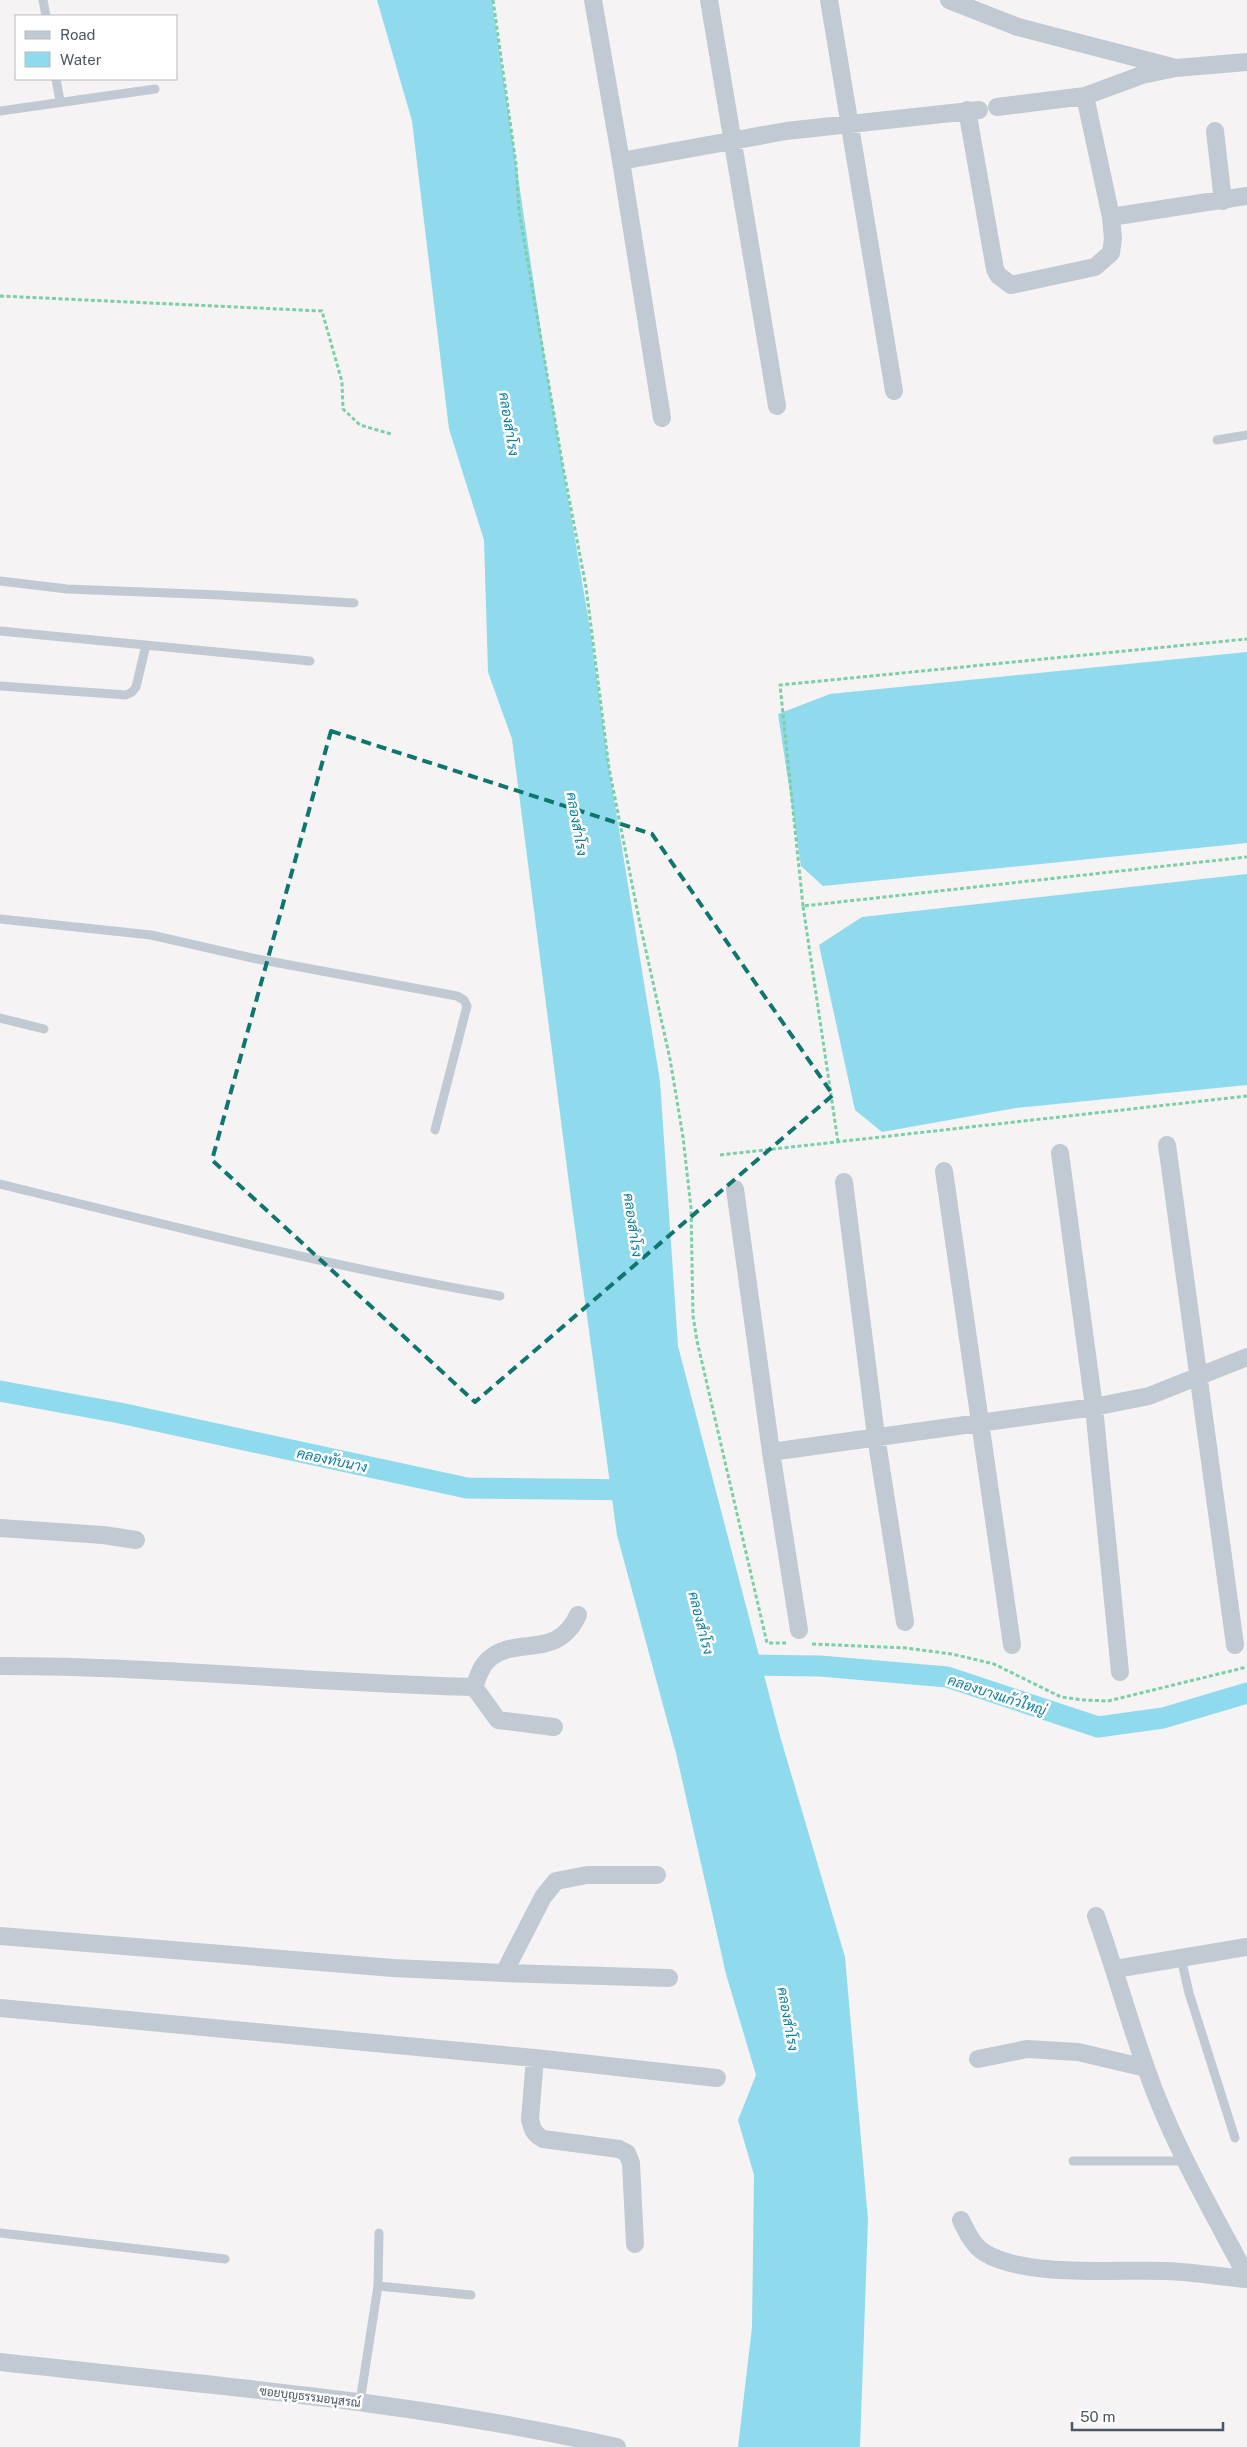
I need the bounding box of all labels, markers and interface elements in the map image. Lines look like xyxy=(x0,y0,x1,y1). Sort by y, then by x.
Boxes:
legend xyxy=(15,15,178,80)
text: Road xyxy=(60,26,96,43)
text: Water xyxy=(60,51,102,68)
water label: คลองสำโรง xyxy=(496,391,522,457)
water label: คลองสำโรง xyxy=(564,791,590,857)
water label: คลองสำโรง xyxy=(621,1192,645,1258)
water label: คลองทับนาง xyxy=(295,1445,369,1475)
water label: คลองสำโรง xyxy=(685,1590,717,1656)
water label: คลองบางแก้วใหญ่ xyxy=(945,1672,1049,1720)
water label: คลองสำโรง xyxy=(775,1986,801,2052)
street label: ซอยบุญธรรมอนุสรณ์ xyxy=(258,2383,362,2412)
scale bar xyxy=(1072,2400,1223,2432)
text: 50 m xyxy=(1080,2408,1115,2425)

